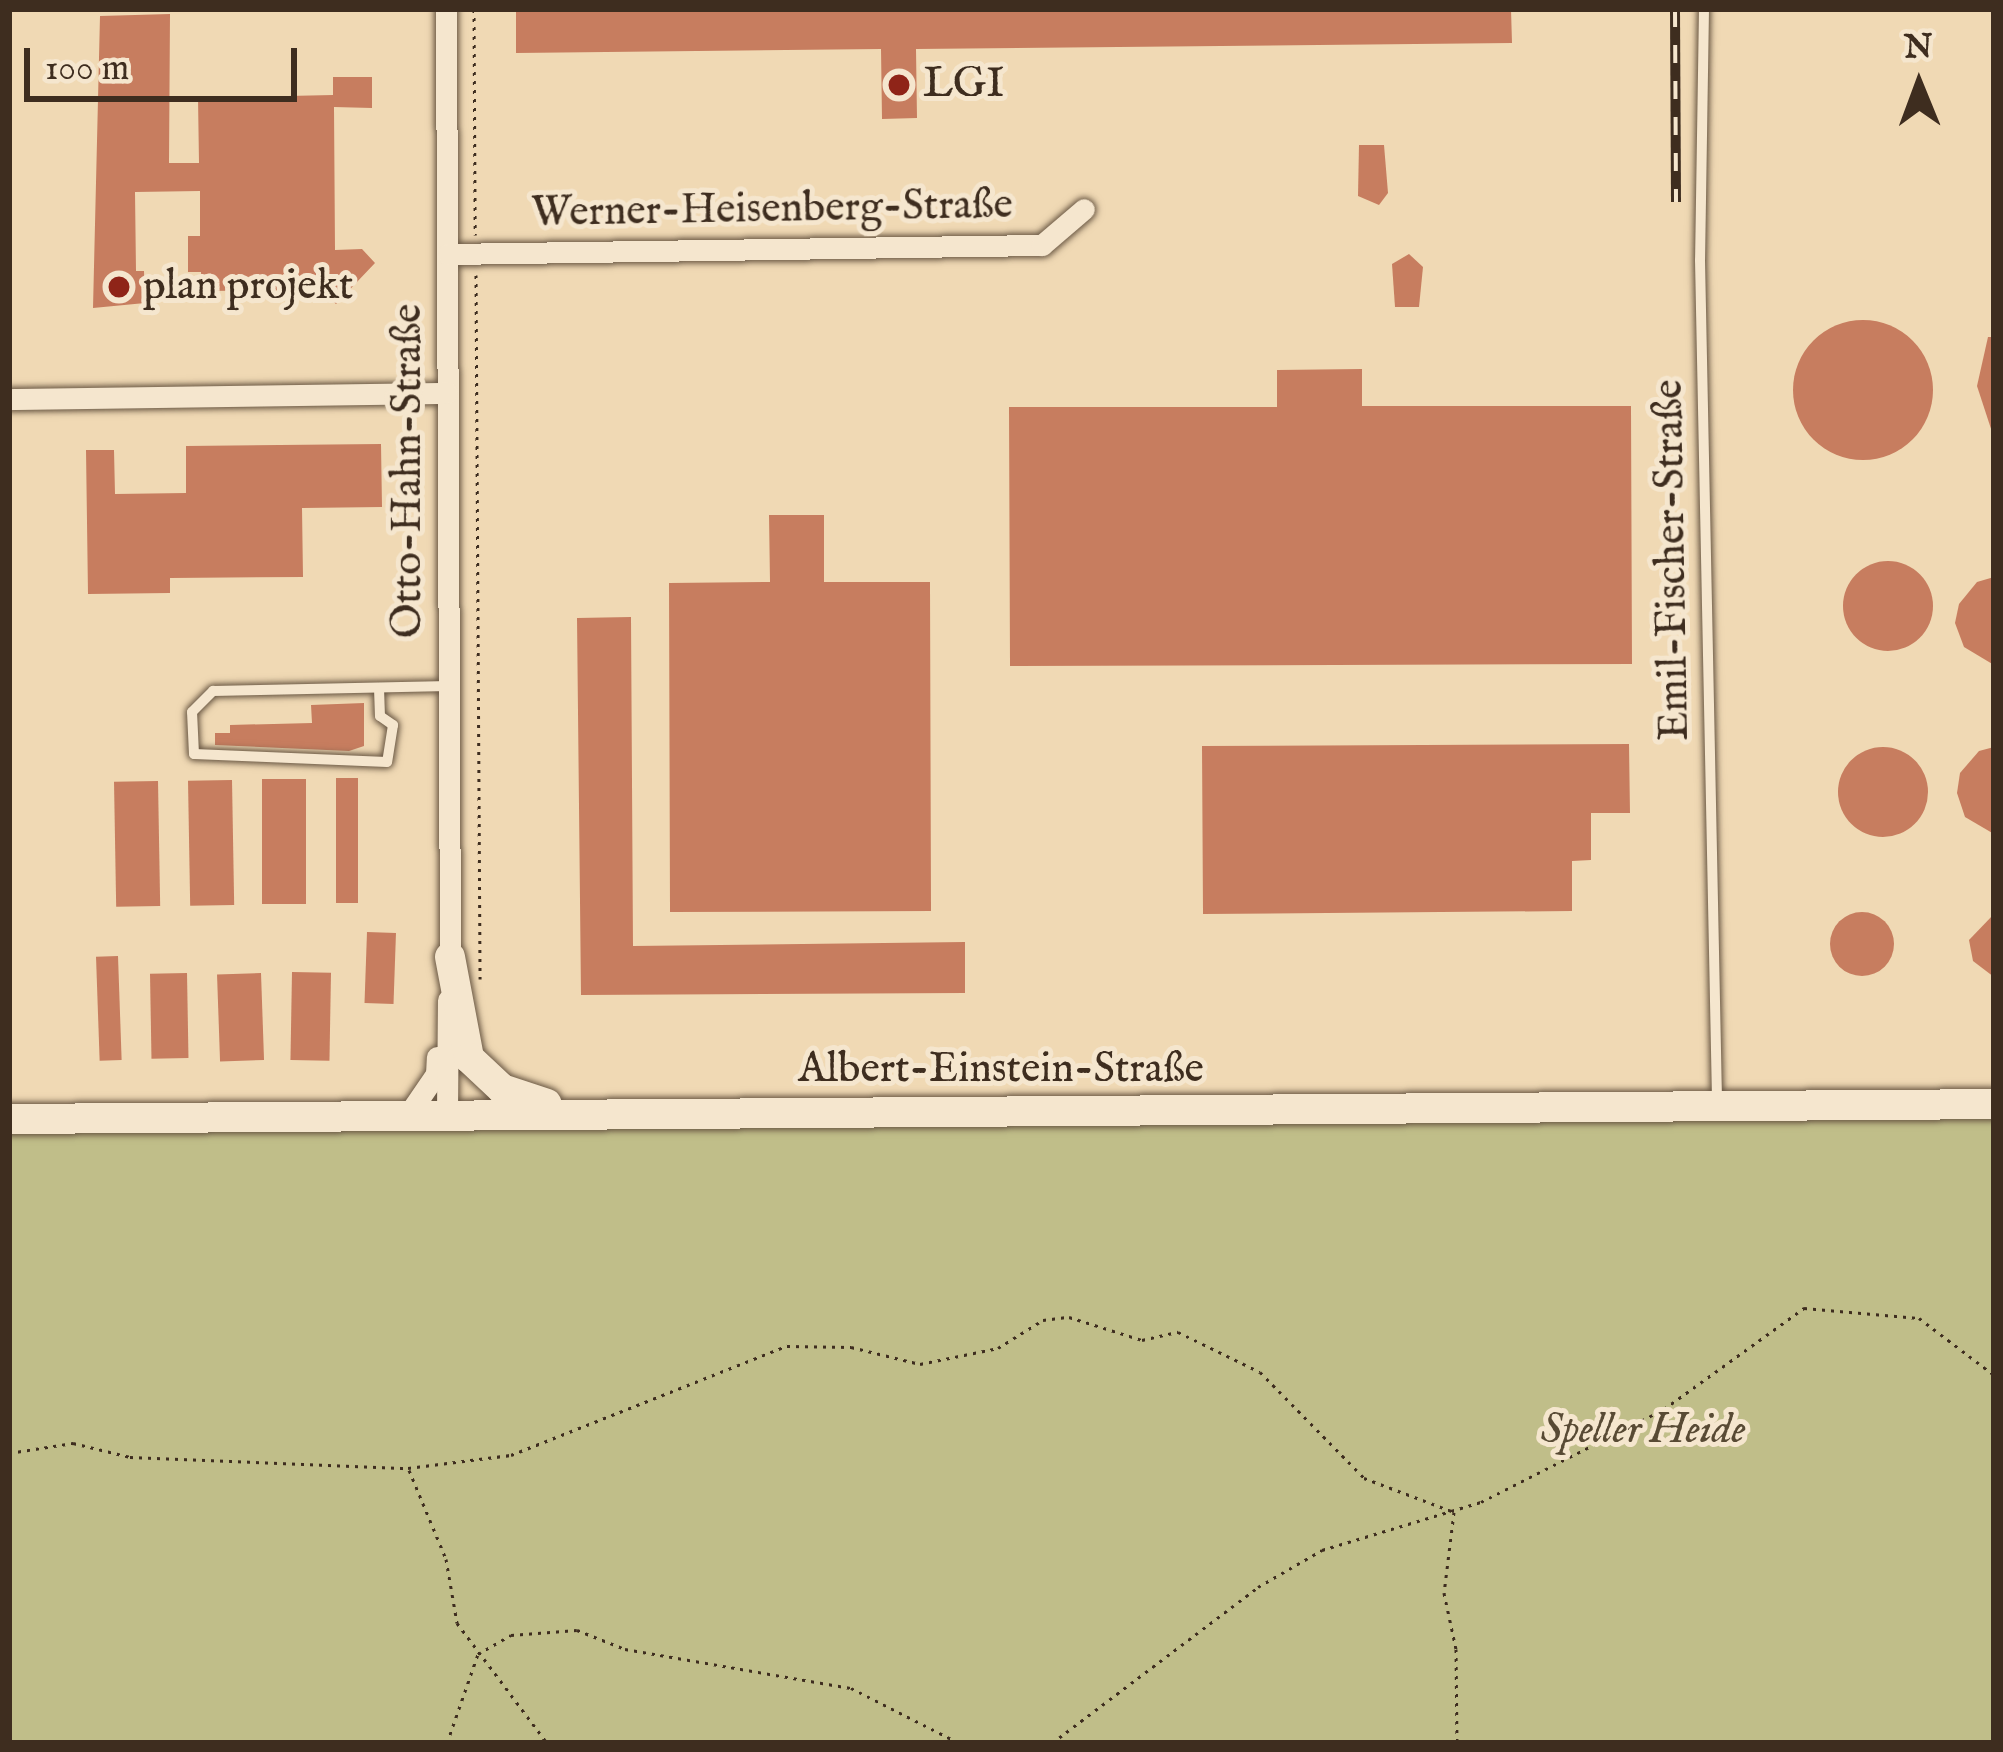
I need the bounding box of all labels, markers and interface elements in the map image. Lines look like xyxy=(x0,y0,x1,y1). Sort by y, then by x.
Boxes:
scale bar xyxy=(30,24,303,98)
north arrow xyxy=(1859,24,1979,144)
text: N xyxy=(1904,27,1933,69)
text: 100 m xyxy=(45,46,129,92)
place label: LGI xyxy=(923,60,1004,110)
marker: LGI xyxy=(886,72,912,98)
street label: Werner-Heisenberg-Straße xyxy=(531,181,1013,239)
place label: plan projekt xyxy=(143,262,353,312)
marker: plan projekt xyxy=(106,274,132,300)
street label: Otto-Hahn-Straße xyxy=(384,304,434,638)
street label: Emil-Fischer-Straße xyxy=(1645,379,1701,741)
street label: Albert-Einstein-Straße xyxy=(798,1045,1204,1095)
park label: Speller Heide xyxy=(1541,1406,1745,1456)

